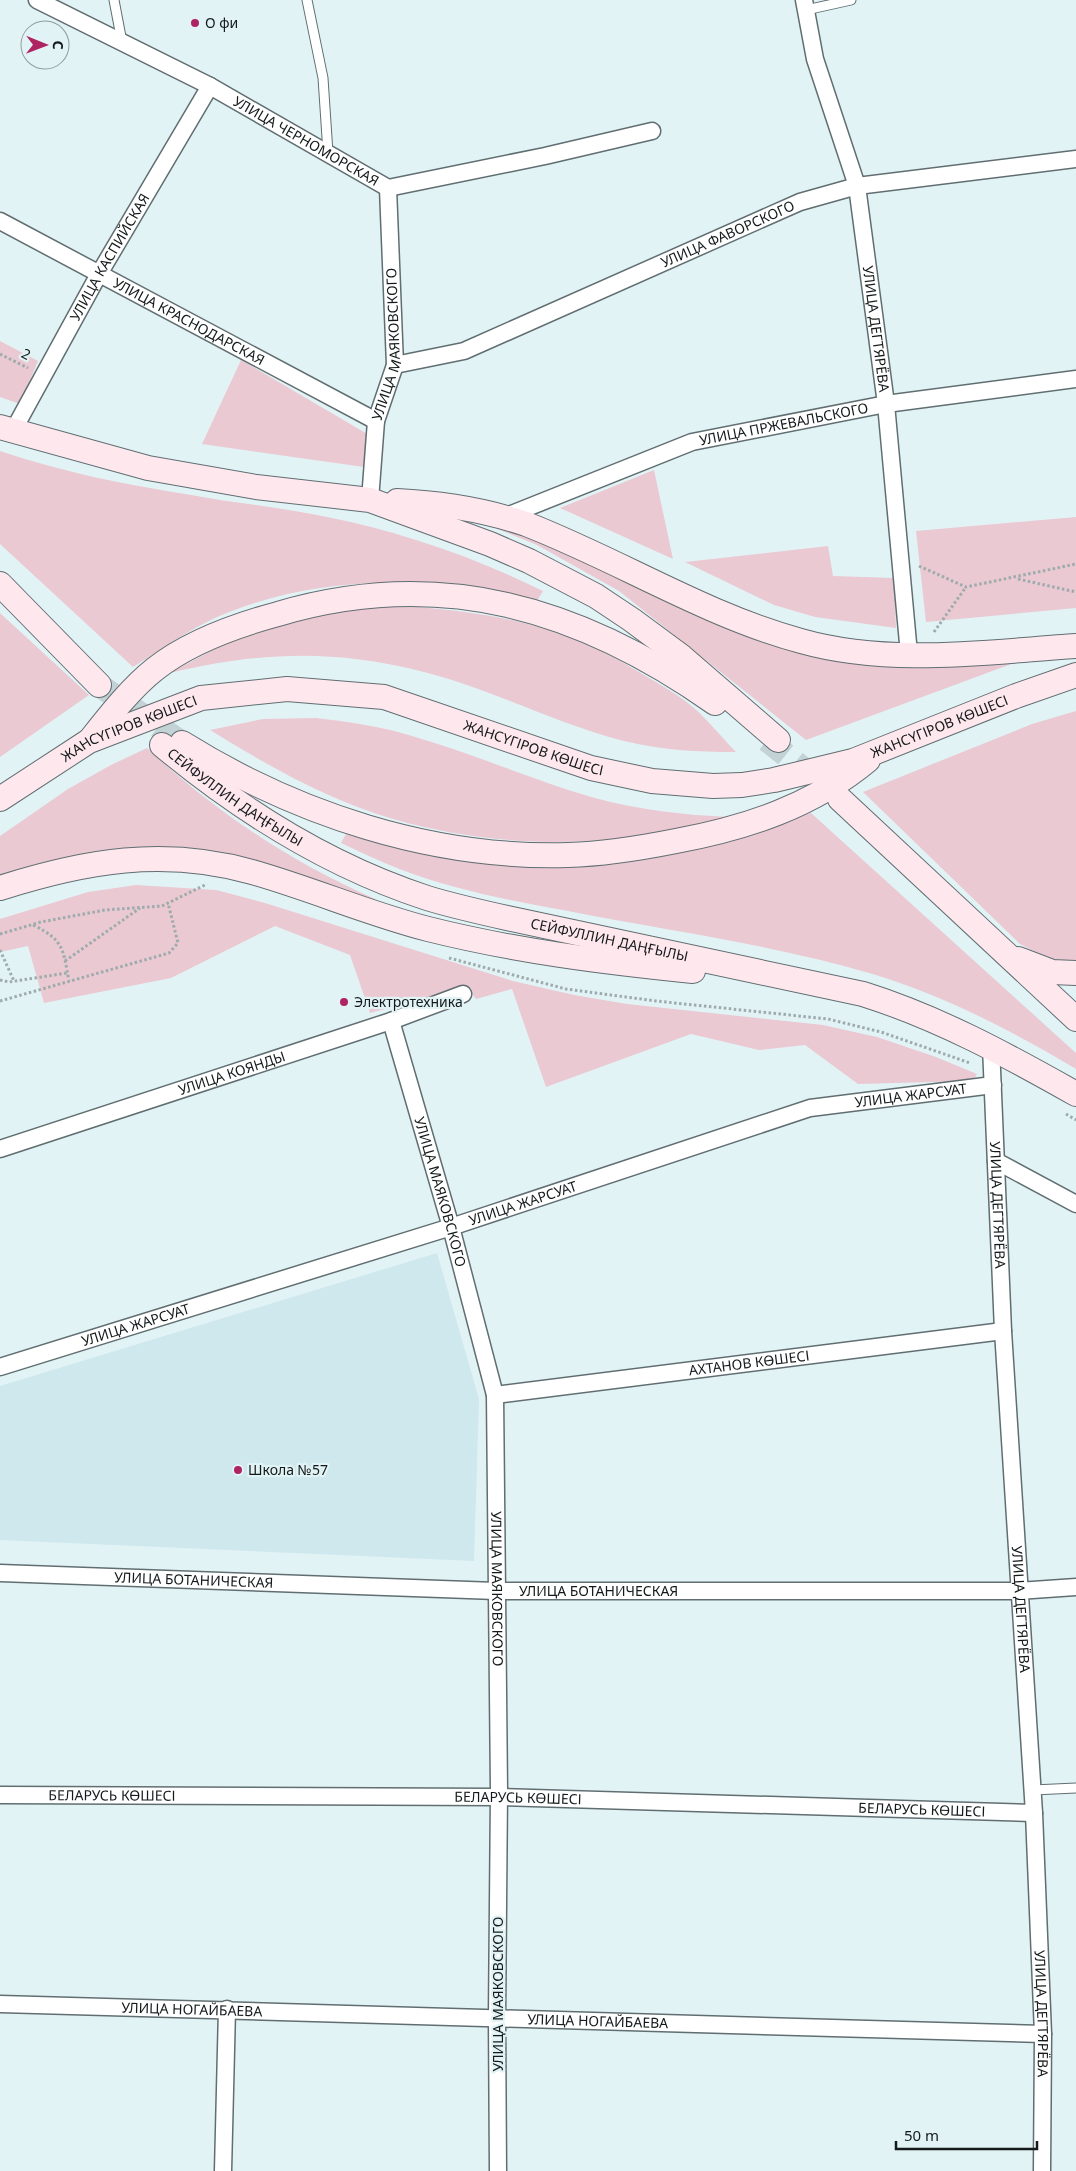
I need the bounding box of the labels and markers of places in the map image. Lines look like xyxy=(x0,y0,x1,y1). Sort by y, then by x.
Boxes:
place label: О фи xyxy=(205,13,238,32)
marker: О фи xyxy=(189,17,201,29)
place label: Электротехника xyxy=(354,992,463,1011)
marker: Электротехника xyxy=(338,996,350,1008)
place label: Школа №57 xyxy=(248,1460,328,1479)
marker: Школа №57 xyxy=(232,1464,244,1476)

